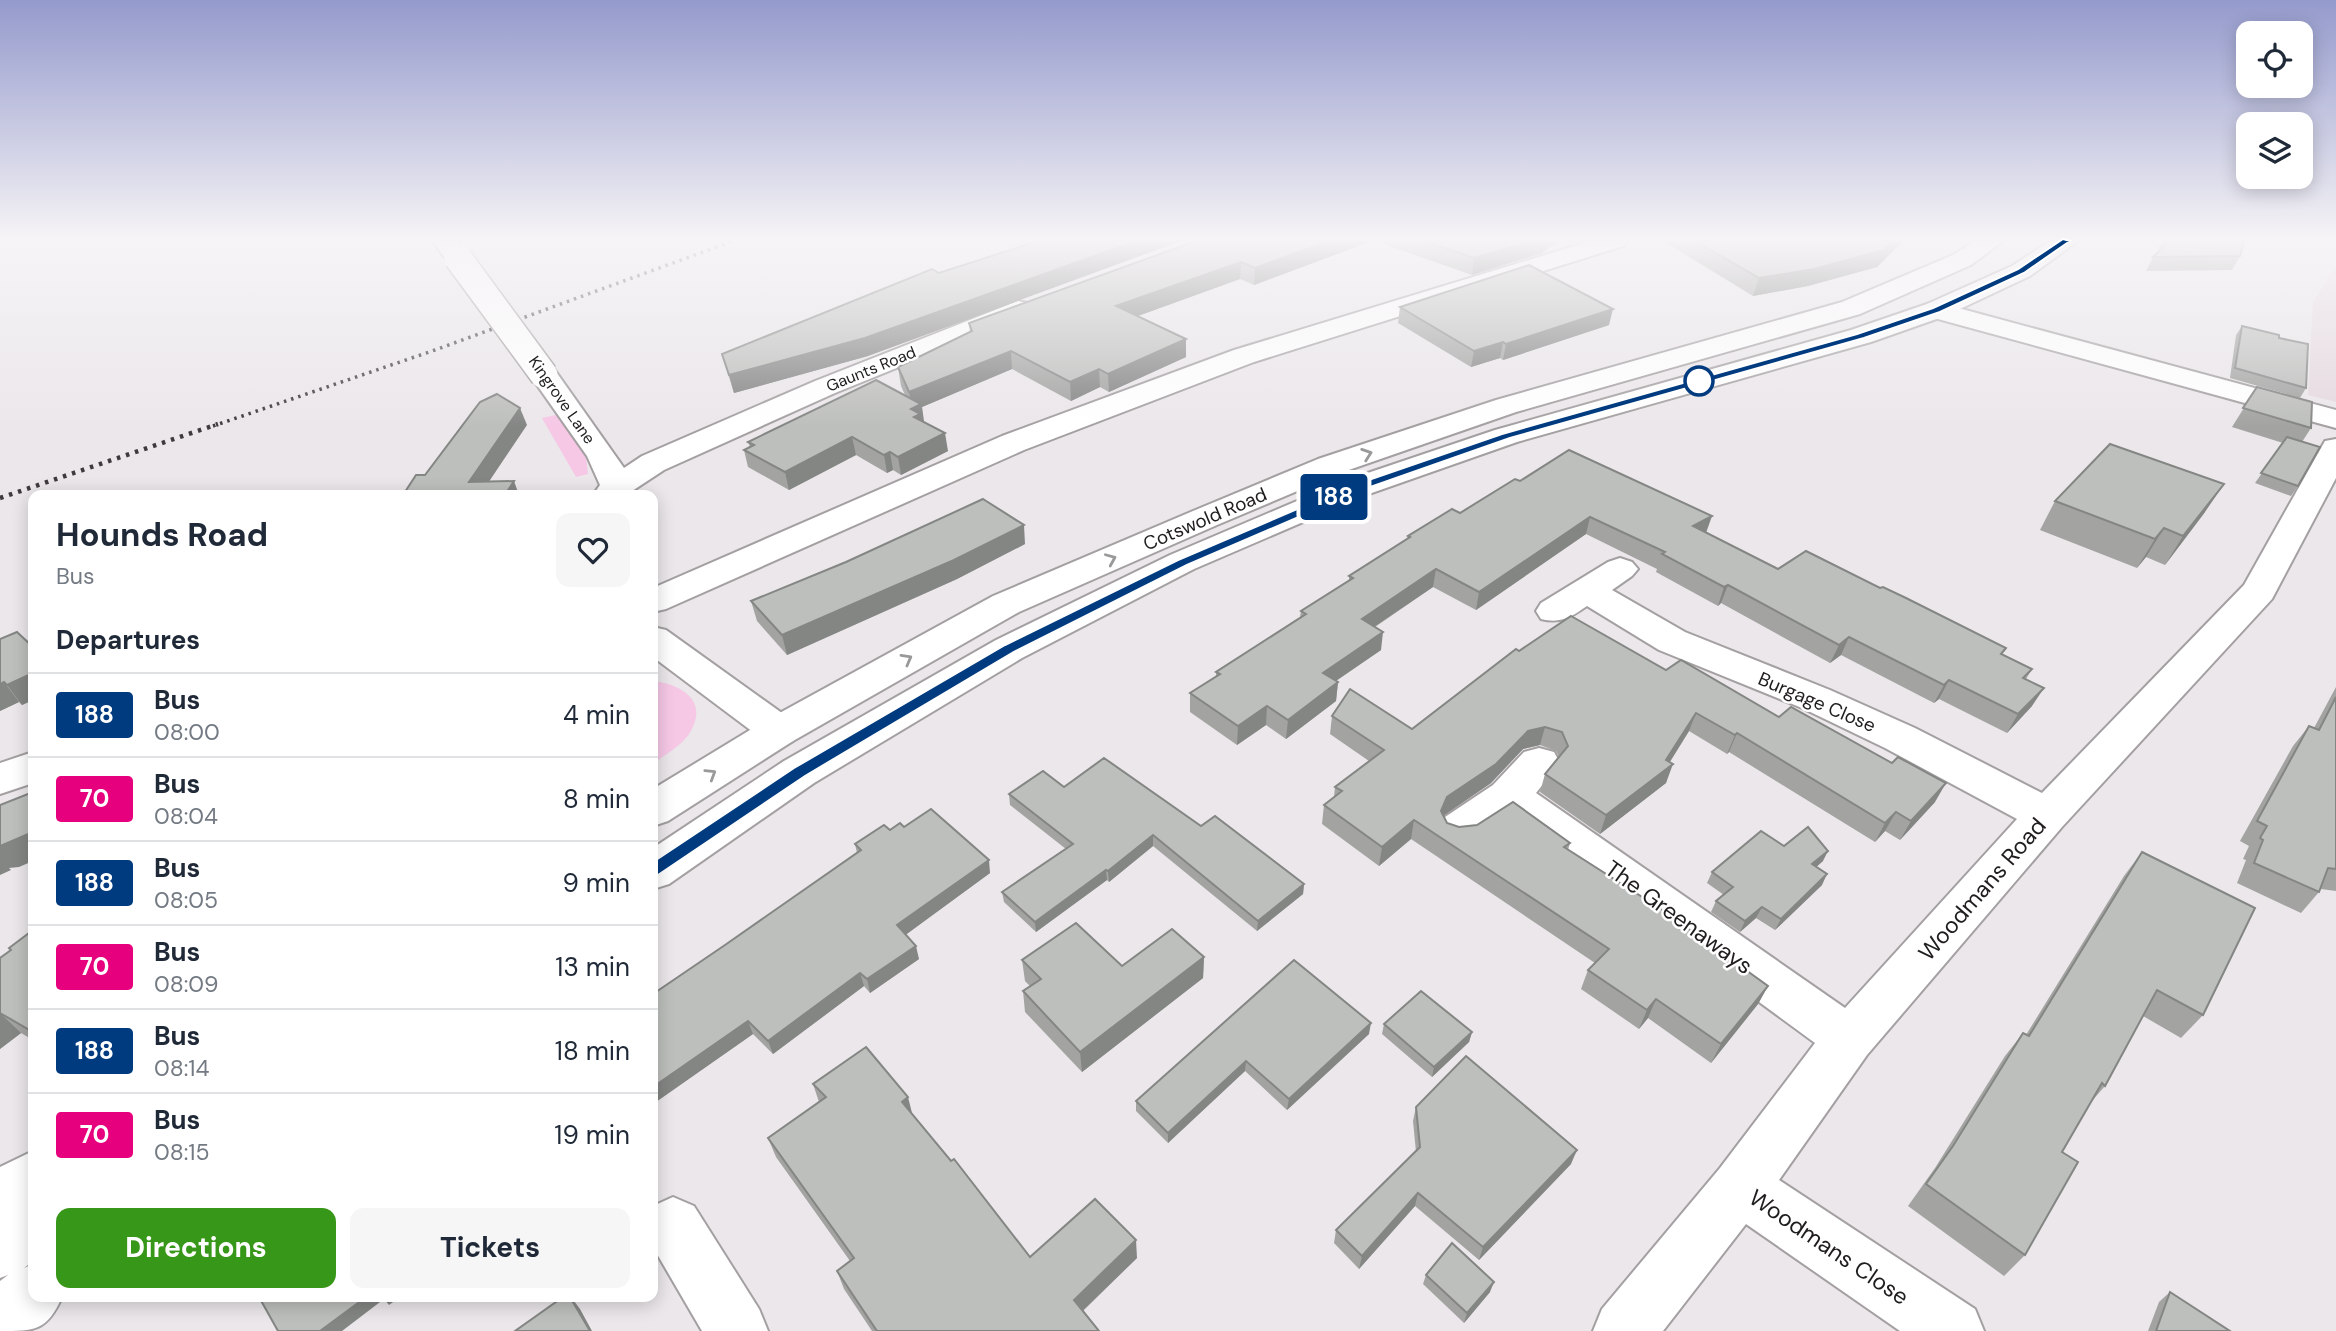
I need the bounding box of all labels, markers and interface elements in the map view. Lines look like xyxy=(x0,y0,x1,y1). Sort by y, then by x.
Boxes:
map controls xyxy=(2236,21,2313,189)
button: locate xyxy=(2236,21,2313,98)
button: layers xyxy=(2236,112,2313,189)
street label: Gaunts Road xyxy=(823,341,919,397)
street label: Kingrove Lane xyxy=(524,352,600,448)
unlabelled marker xyxy=(1684,366,1714,396)
one-way arrow xyxy=(1360,448,1372,462)
line badge: 188 xyxy=(1294,474,1374,520)
text: 188 xyxy=(1314,481,1354,512)
street label: Cotswold Road xyxy=(1139,482,1271,556)
text: Hounds Road xyxy=(56,513,268,556)
button: heart xyxy=(556,513,630,587)
one-way arrow xyxy=(1104,553,1116,567)
text: Bus xyxy=(56,561,95,591)
text: Departures xyxy=(56,623,200,657)
one-way arrow xyxy=(900,654,913,667)
street label: Burgage Close xyxy=(1754,666,1880,738)
text: Bus xyxy=(154,683,200,717)
text: 4 min xyxy=(563,698,630,732)
text: 188 xyxy=(75,699,114,730)
text: 08:00 xyxy=(154,717,220,747)
text: Bus xyxy=(154,767,200,801)
one-way arrow xyxy=(703,769,716,782)
text: 8 min xyxy=(563,782,630,816)
text: 70 xyxy=(80,783,109,814)
text: 08:04 xyxy=(154,801,218,831)
street label: Woodmans Road xyxy=(1912,811,2052,967)
text: Bus xyxy=(154,851,200,885)
street label: The Greenaways xyxy=(1599,853,1759,981)
text: 9 min xyxy=(562,866,630,900)
text: 188 xyxy=(75,867,114,898)
text: 08:05 xyxy=(154,885,218,915)
text: Bus xyxy=(154,935,200,969)
text: 13 min xyxy=(555,950,630,984)
text: 70 xyxy=(80,951,109,982)
text: 08:09 xyxy=(154,969,219,999)
text: Bus xyxy=(154,1019,200,1053)
text: 18 min xyxy=(555,1034,630,1068)
text: 188 xyxy=(75,1035,114,1066)
text: 08:14 xyxy=(154,1053,210,1083)
text: Bus xyxy=(154,1103,200,1137)
text: 19 min xyxy=(554,1118,630,1152)
text: 70 xyxy=(80,1119,109,1150)
text: 08:15 xyxy=(154,1137,210,1167)
street label: Woodmans Close xyxy=(1743,1182,1915,1312)
button: Directions xyxy=(56,1208,336,1288)
button: Tickets xyxy=(350,1208,630,1288)

